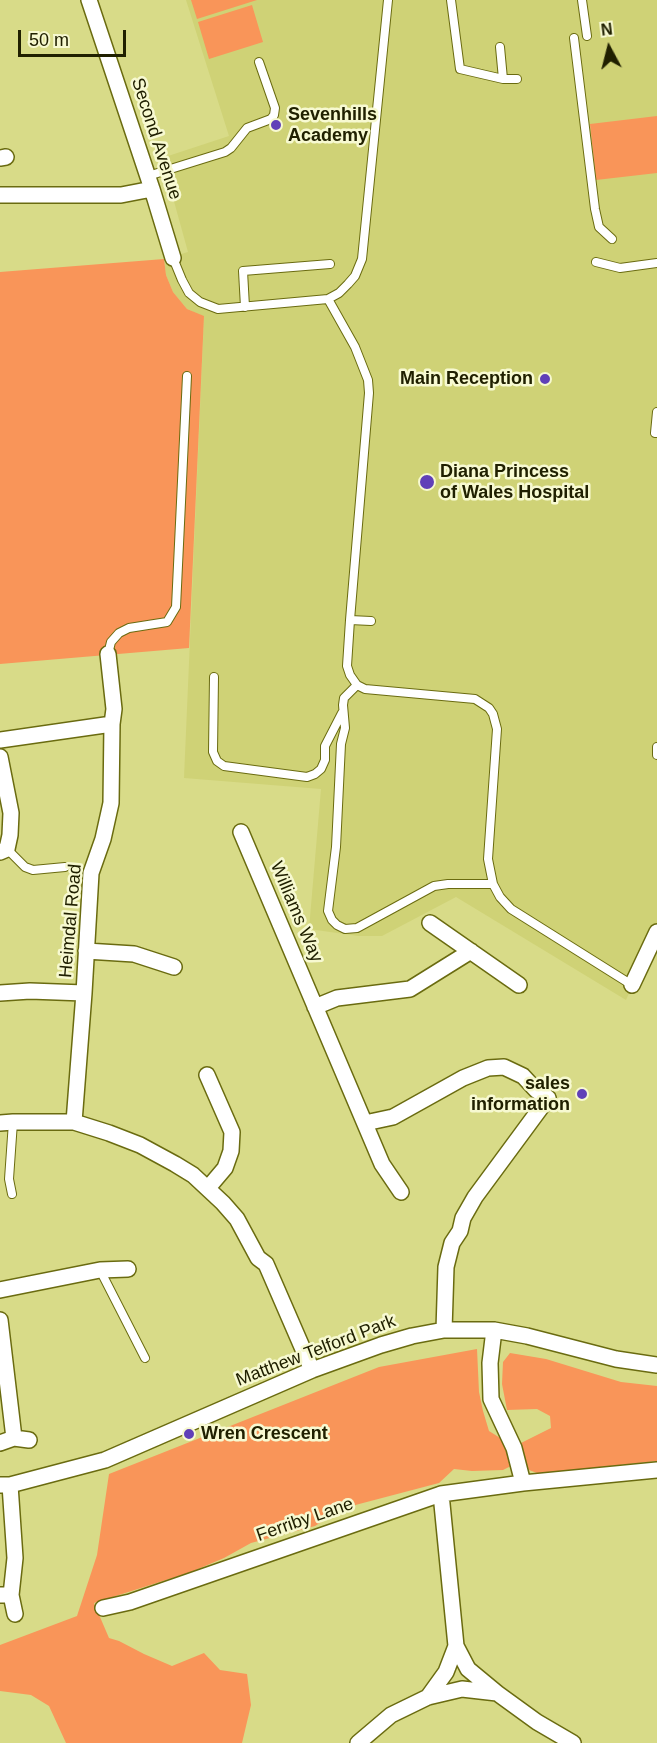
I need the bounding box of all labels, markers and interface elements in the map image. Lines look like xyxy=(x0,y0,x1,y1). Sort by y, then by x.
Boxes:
scale bar xyxy=(21,18,129,56)
north arrow xyxy=(579,18,639,78)
text: N xyxy=(600,20,614,39)
text: 50 m xyxy=(29,30,69,50)
street label: Second Avenue xyxy=(126,75,186,203)
place label: Sevenhills Academy xyxy=(288,104,377,146)
marker: Sevenhills Academy xyxy=(269,118,283,132)
place label: Main Reception xyxy=(400,368,533,390)
marker: Main Reception xyxy=(538,372,552,386)
place label: Diana Princess of Wales Hospital xyxy=(440,461,589,504)
marker: Diana Princess of Wales Hospital xyxy=(418,473,436,491)
street label: Williams Way xyxy=(265,858,327,966)
street label: Heimdal Road xyxy=(55,863,87,979)
place label: sales information xyxy=(471,1073,570,1116)
marker: sales information xyxy=(575,1087,589,1101)
street label: Matthew Telford Park xyxy=(233,1311,399,1391)
place label: Wren Crescent xyxy=(201,1423,328,1445)
marker: Wren Crescent xyxy=(182,1427,196,1441)
street label: Ferriby Lane xyxy=(254,1493,356,1547)

